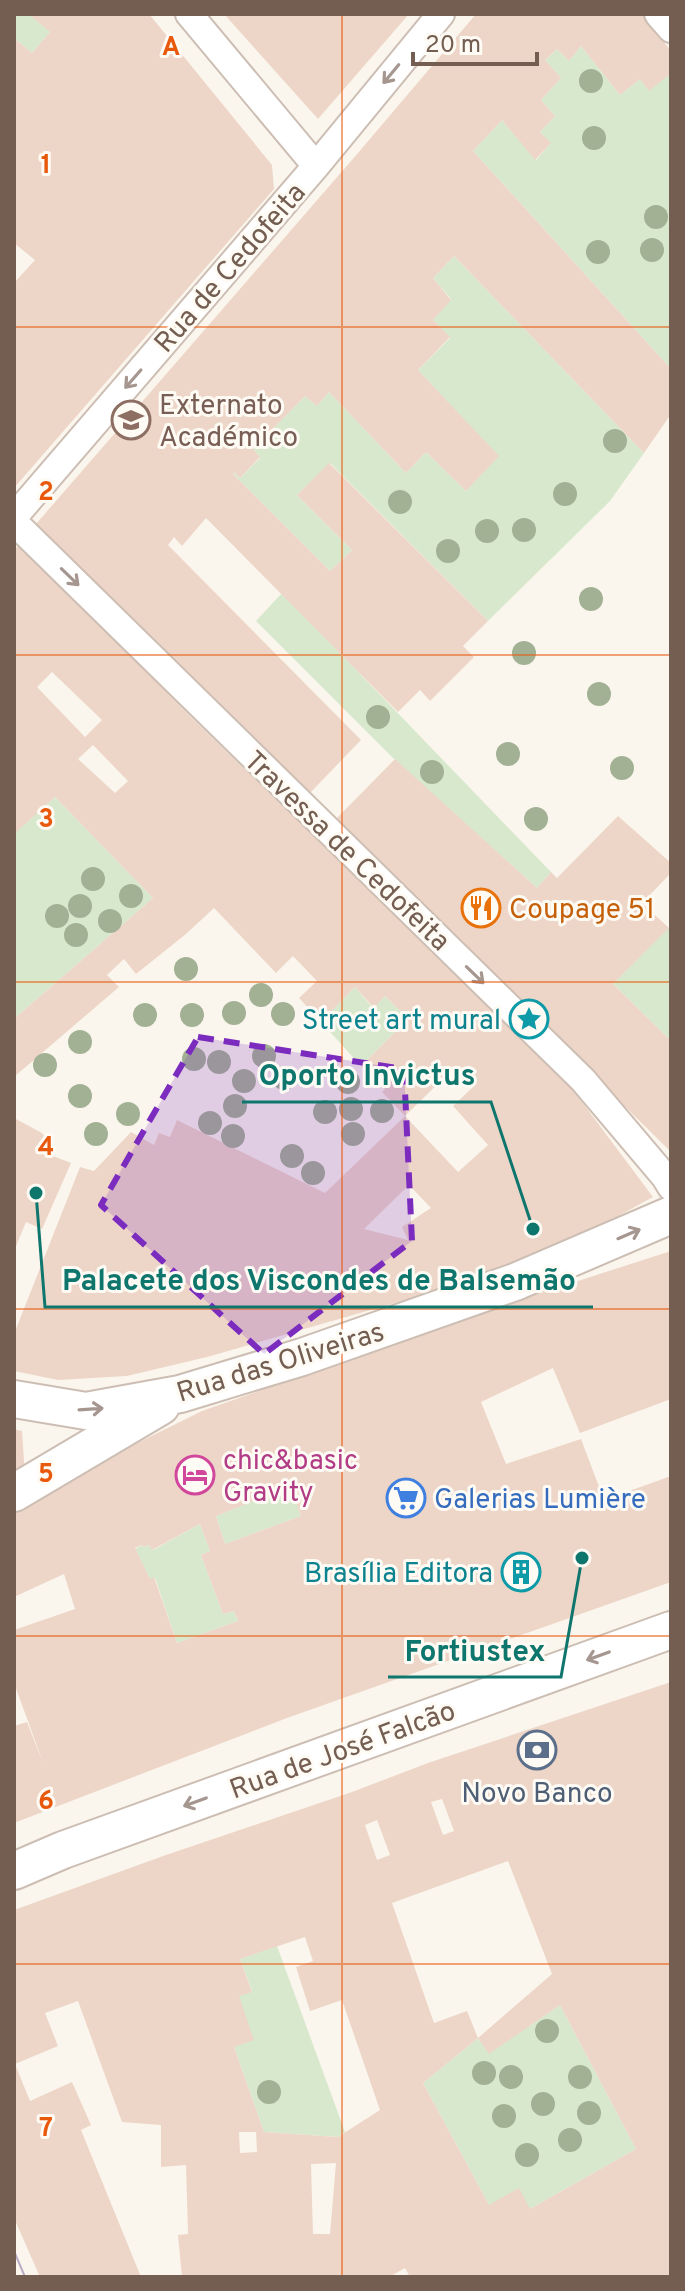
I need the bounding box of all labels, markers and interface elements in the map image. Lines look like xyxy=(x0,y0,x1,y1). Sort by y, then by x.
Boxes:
scale bar xyxy=(413,16,537,66)
text: 20 m xyxy=(425,31,481,61)
text: A xyxy=(162,32,180,65)
one-way arrow xyxy=(383,63,400,84)
text: 1 xyxy=(41,150,51,183)
street label: Rua de Cedofeita xyxy=(148,177,315,361)
one-way arrow xyxy=(124,369,142,389)
place label: Externato Académico xyxy=(159,389,298,457)
school or university icon: Externato Académico xyxy=(110,399,152,441)
text: 2 xyxy=(38,477,54,510)
one-way arrow xyxy=(60,567,80,586)
street label: Travessa de Cedofeita xyxy=(235,744,457,960)
text: 3 xyxy=(38,804,54,837)
restaurant icon: Coupage 51 xyxy=(460,887,502,929)
place label: Coupage 51 xyxy=(509,893,655,929)
one-way arrow xyxy=(465,965,485,984)
place icon: Street art mural xyxy=(508,998,550,1040)
place label: Street art mural xyxy=(302,1004,501,1040)
callout: Oporto Invictus xyxy=(242,1048,491,1102)
text: Oporto Invictus xyxy=(258,1059,476,1096)
text: 4 xyxy=(38,1132,54,1165)
one-way arrow xyxy=(617,1226,641,1240)
callout: Palacete dos Viscondes de Balsemão xyxy=(45,1253,593,1307)
text: Palacete dos Viscondes de Balsemão xyxy=(62,1264,576,1301)
street label: Rua das Oliveiras xyxy=(173,1315,389,1413)
one-way arrow xyxy=(77,1401,104,1416)
place label: chic&basic Gravity xyxy=(223,1444,358,1512)
hotel icon: chic&basic Gravity xyxy=(174,1454,216,1496)
text: 5 xyxy=(38,1459,54,1492)
supermarket icon: Galerias Lumière xyxy=(385,1477,427,1519)
place label: Galerias Lumière xyxy=(434,1483,646,1519)
building icon: Brasília Editora xyxy=(500,1551,542,1593)
place label: Brasília Editora xyxy=(304,1557,493,1593)
callout: Fortiustex xyxy=(388,1623,561,1677)
text: Fortiustex xyxy=(404,1635,546,1672)
one-way arrow xyxy=(585,1650,610,1665)
street label: Rua de José Falcão xyxy=(225,1694,461,1809)
bank icon: Novo Banco xyxy=(516,1729,558,1771)
place label: Novo Banco xyxy=(461,1777,613,1813)
text: 6 xyxy=(38,1786,54,1819)
one-way arrow xyxy=(183,1796,208,1810)
text: 7 xyxy=(39,2113,53,2146)

